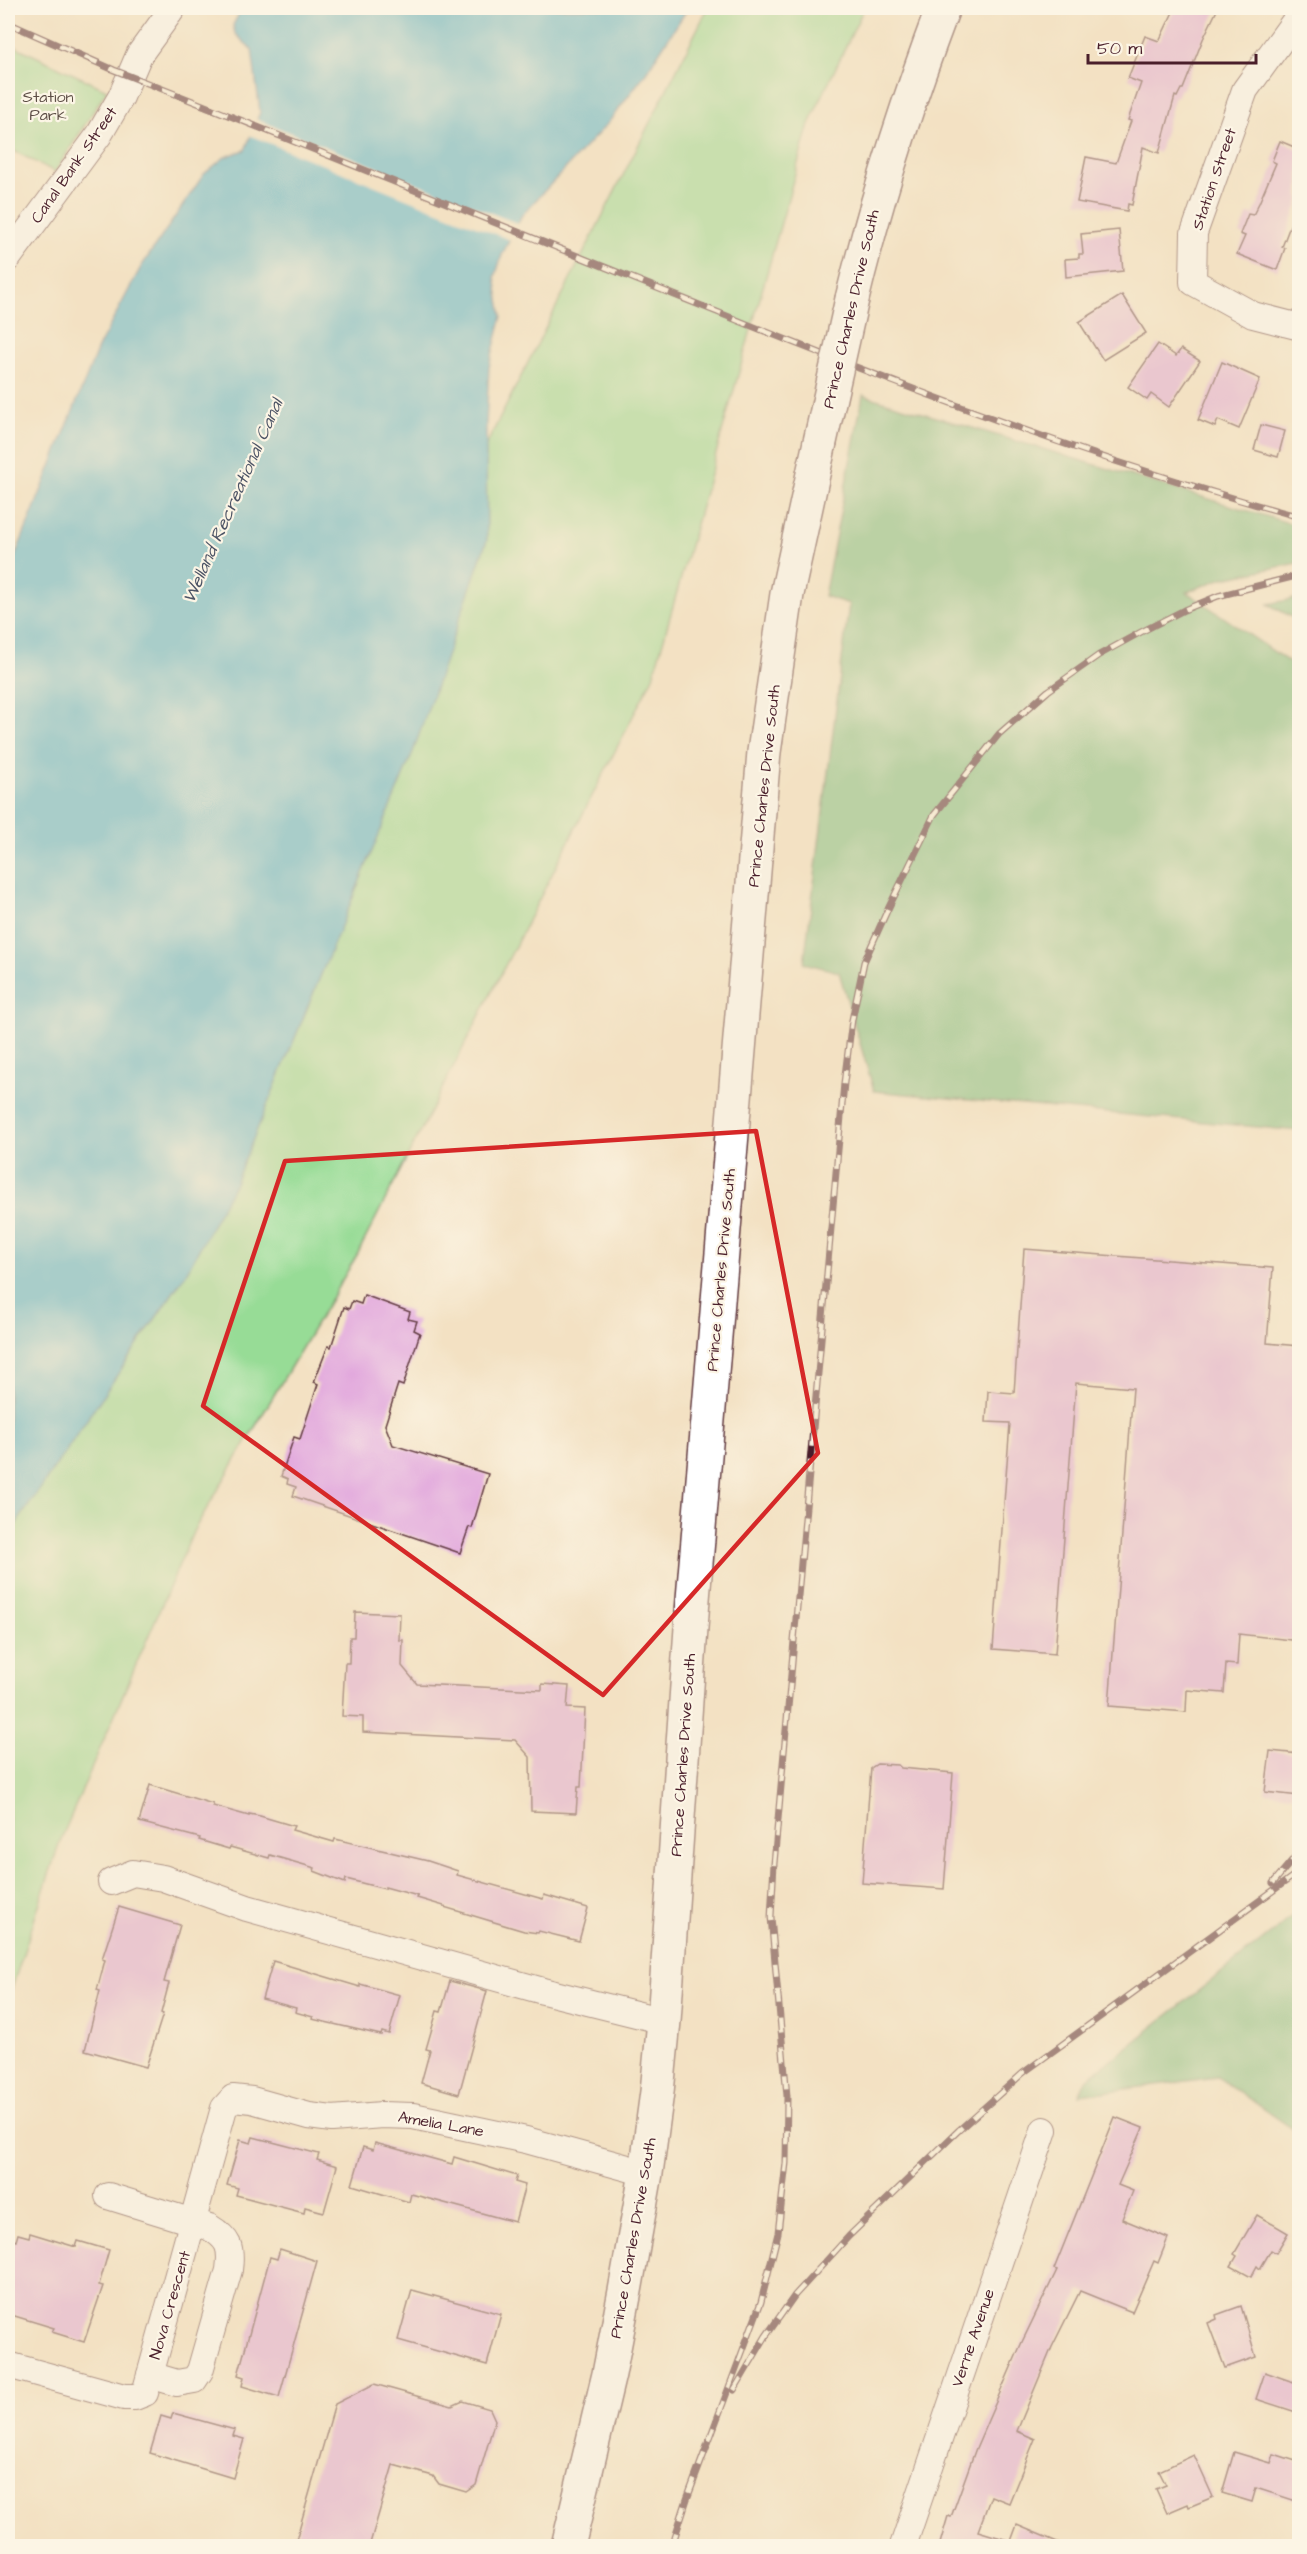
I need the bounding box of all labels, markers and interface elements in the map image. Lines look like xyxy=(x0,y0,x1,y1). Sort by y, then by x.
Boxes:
scale bar xyxy=(1088,27,1256,65)
text: 50 m xyxy=(1097,36,1142,61)
park label: Station Park xyxy=(23,86,73,126)
street label: Canal Bank Street xyxy=(26,102,123,228)
street label: Station Street xyxy=(1186,125,1242,233)
street label: Prince Charles Drive South xyxy=(817,207,885,410)
water label: Welland Recreational Canal xyxy=(177,393,290,607)
street label: Prince Charles Drive South xyxy=(742,684,786,888)
street label: Prince Charles Drive South xyxy=(701,1168,741,1372)
street label: Prince Charles Drive South xyxy=(665,1653,701,1857)
street label: Amelia Lane xyxy=(396,2106,486,2142)
street label: Prince Charles Drive South xyxy=(605,2136,661,2340)
street label: Nova Crescent xyxy=(144,2248,196,2362)
street label: Verne Avenue xyxy=(946,2286,1000,2390)

